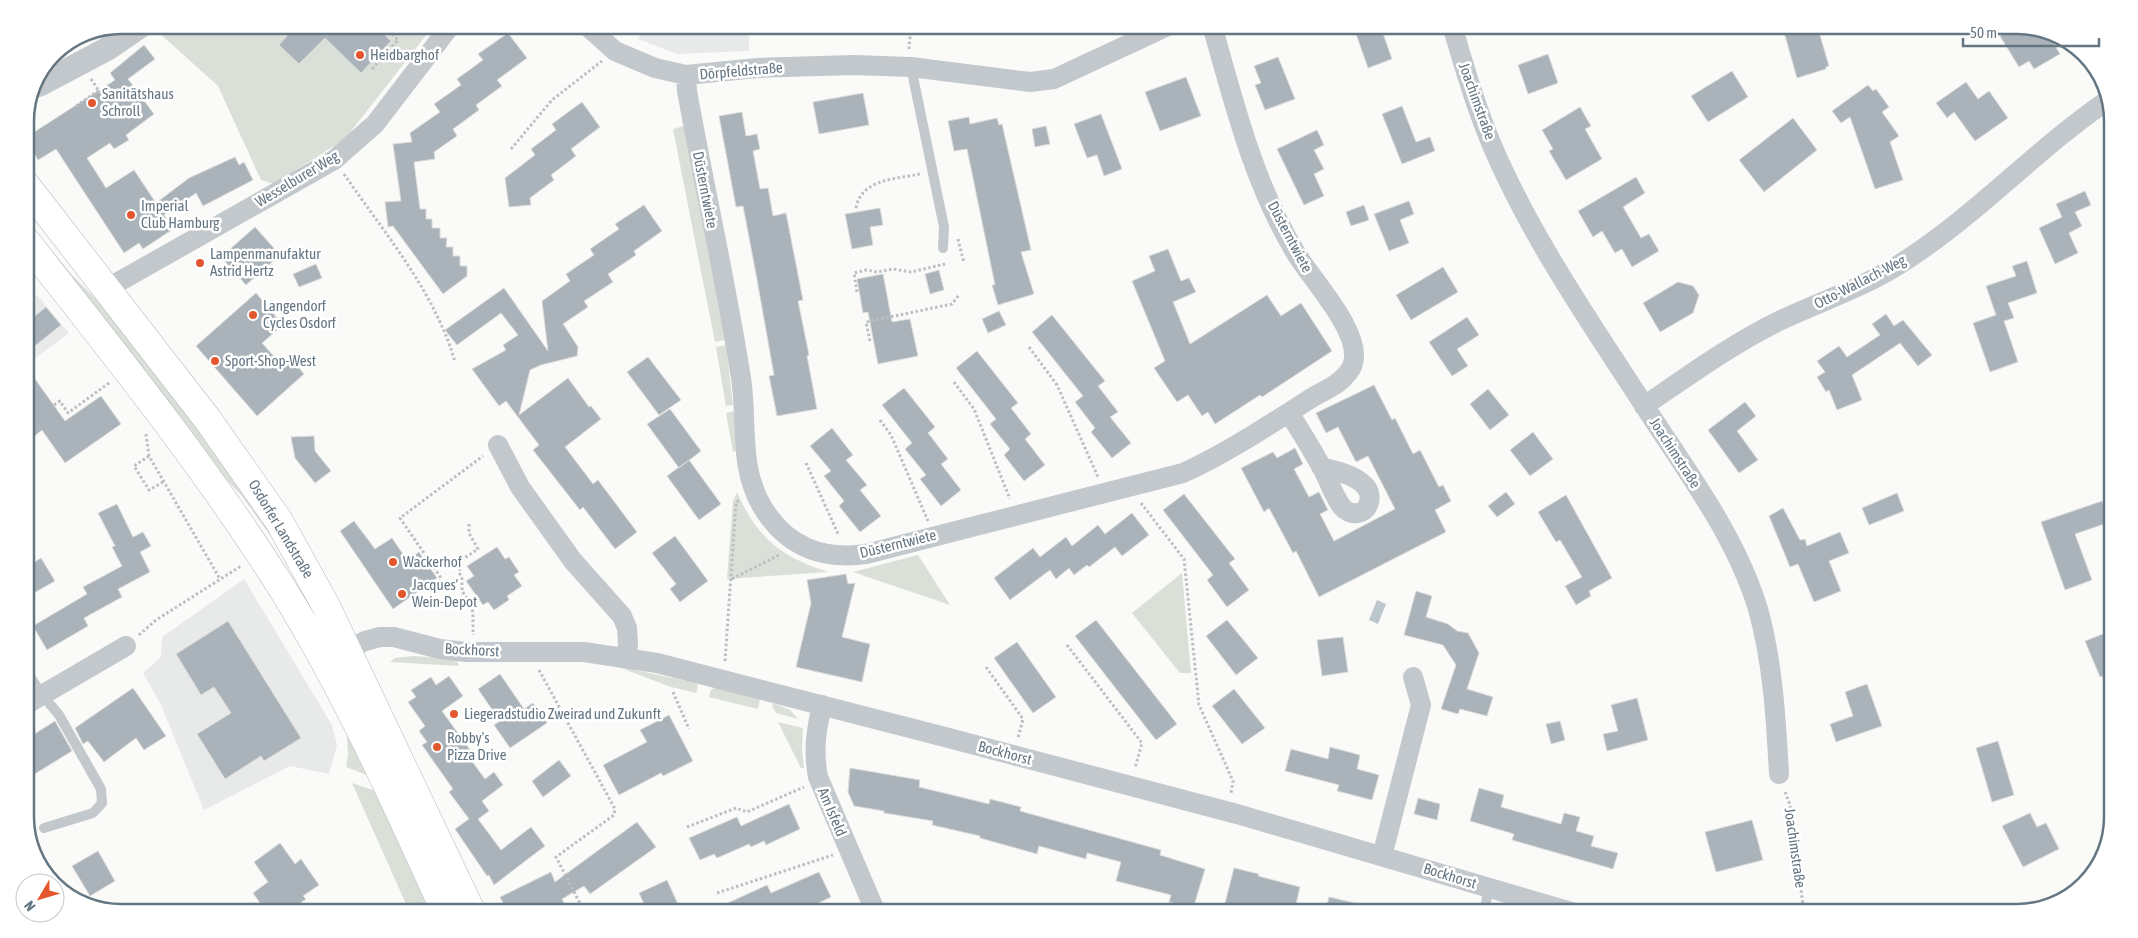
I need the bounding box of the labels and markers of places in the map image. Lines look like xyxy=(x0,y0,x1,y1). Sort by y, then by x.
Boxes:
place label: Heidbarghof xyxy=(370,46,439,63)
marker: Heidbarghof xyxy=(354,49,366,61)
place label: Sanitätshaus Schroll xyxy=(102,85,174,119)
marker: Sanitätshaus Schroll xyxy=(86,97,98,109)
place label: Imperial Club Hamburg xyxy=(141,197,220,231)
marker: Imperial Club Hamburg xyxy=(125,209,137,221)
place label: Lampenmanufaktur Astrid Hertz xyxy=(210,245,321,279)
marker: Lampenmanufaktur Astrid Hertz xyxy=(194,257,206,269)
place label: Langendorf Cycles Osdorf xyxy=(263,297,336,331)
marker: Langendorf Cycles Osdorf xyxy=(247,309,259,321)
place label: Sport-Shop-West xyxy=(225,352,316,369)
marker: Sport-Shop-West xyxy=(209,355,221,367)
place label: Wackerhof xyxy=(403,553,462,570)
marker: Wackerhof xyxy=(387,556,399,568)
place label: Jacques’ Wein-Depot xyxy=(412,576,477,610)
marker: Jacques’ Wein-Depot xyxy=(396,588,408,600)
place label: Liegeradstudio Zweirad und Zukunft xyxy=(464,705,661,722)
marker: Liegeradstudio Zweirad und Zukunft xyxy=(448,708,460,720)
place label: Robby's Pizza Drive xyxy=(447,729,507,763)
marker: Robby's Pizza Drive xyxy=(431,741,443,753)

